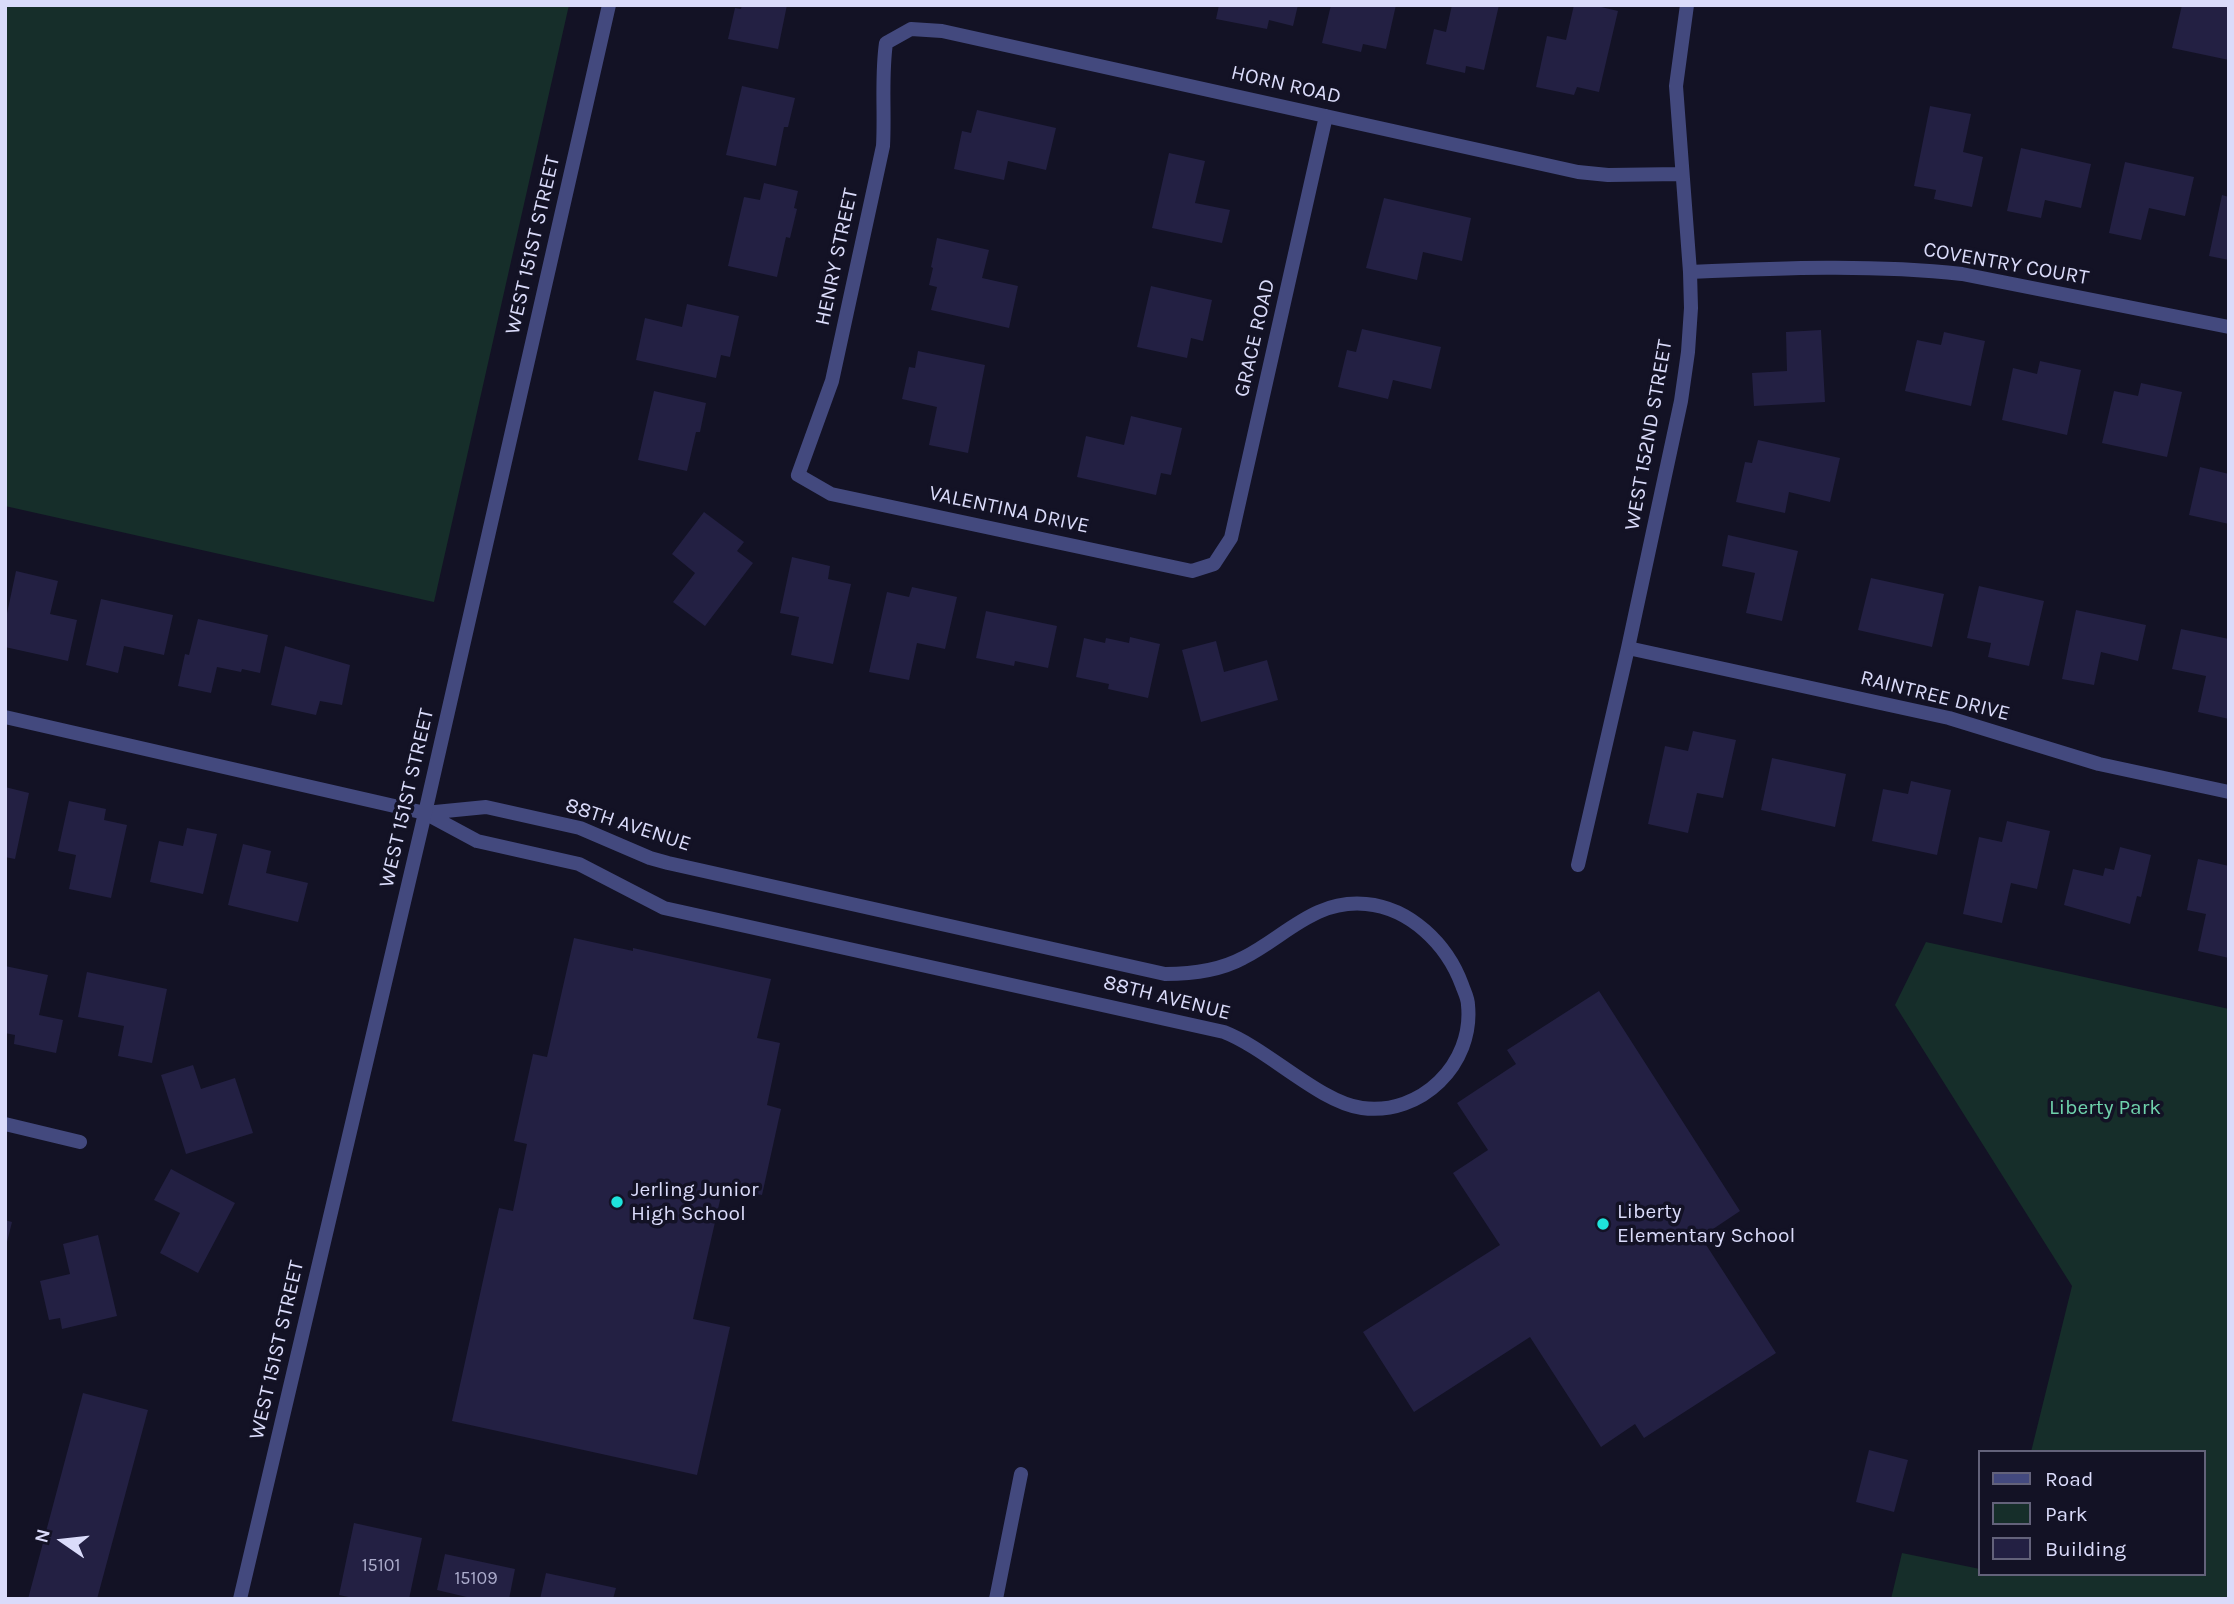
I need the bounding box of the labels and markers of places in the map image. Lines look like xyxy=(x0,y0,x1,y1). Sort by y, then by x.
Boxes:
place label: Jerling Junior High School xyxy=(631,1177,759,1227)
marker: Jerling Junior High School xyxy=(609,1194,625,1210)
place label: Liberty Elementary School xyxy=(1617,1199,1795,1249)
marker: Liberty Elementary School xyxy=(1595,1216,1611,1232)

